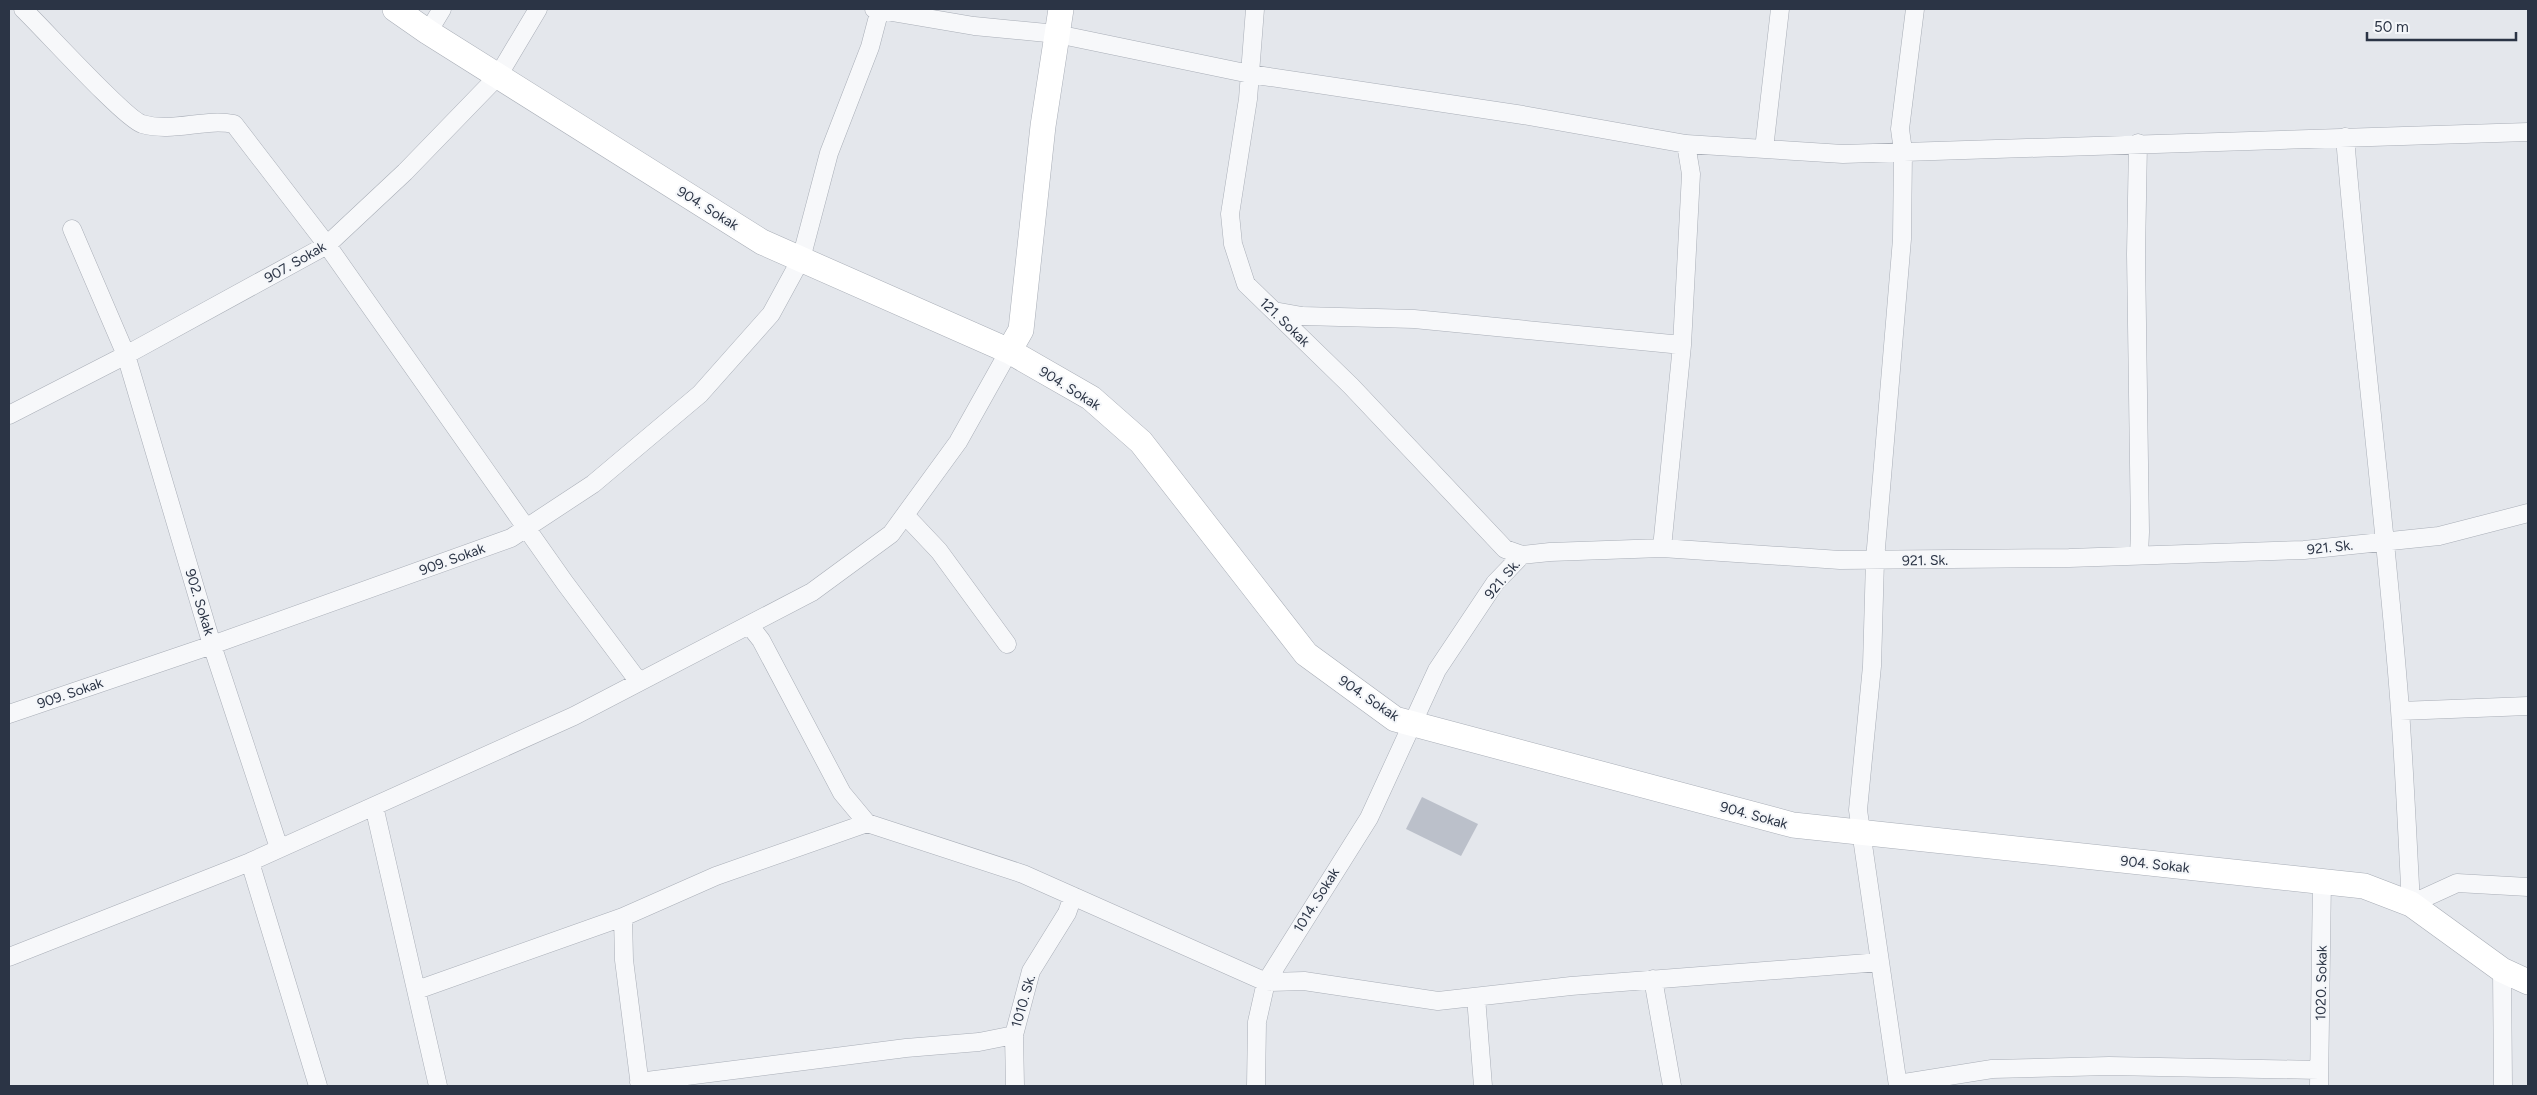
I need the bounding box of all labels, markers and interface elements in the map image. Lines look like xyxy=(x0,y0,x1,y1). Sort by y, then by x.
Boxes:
scale bar xyxy=(2367,10,2516,42)
text: 50 m xyxy=(2374,18,2409,36)
street label: 904. Sokak xyxy=(674,183,742,234)
street label: 907. Sokak xyxy=(262,238,329,287)
street label: 121. Sokak xyxy=(1256,294,1313,351)
street label: 904. Sokak xyxy=(1036,363,1104,414)
street label: 921. Sk. xyxy=(2306,537,2354,558)
street label: 909. Sokak xyxy=(417,540,487,579)
street label: 921. Sk. xyxy=(1902,552,1948,569)
street label: 921. Sk. xyxy=(1481,556,1524,602)
street label: 902. Sokak xyxy=(181,567,218,638)
street label: 904. Sokak xyxy=(1335,672,1402,725)
street label: 909. Sokak xyxy=(35,674,105,713)
street label: 904. Sokak xyxy=(1718,798,1790,833)
street label: 904. Sokak xyxy=(2120,852,2190,877)
street label: 1014. Sokak xyxy=(1290,865,1343,936)
street label: 1020. Sokak xyxy=(2312,945,2331,1021)
street label: 1010. Sk. xyxy=(1008,973,1039,1030)

